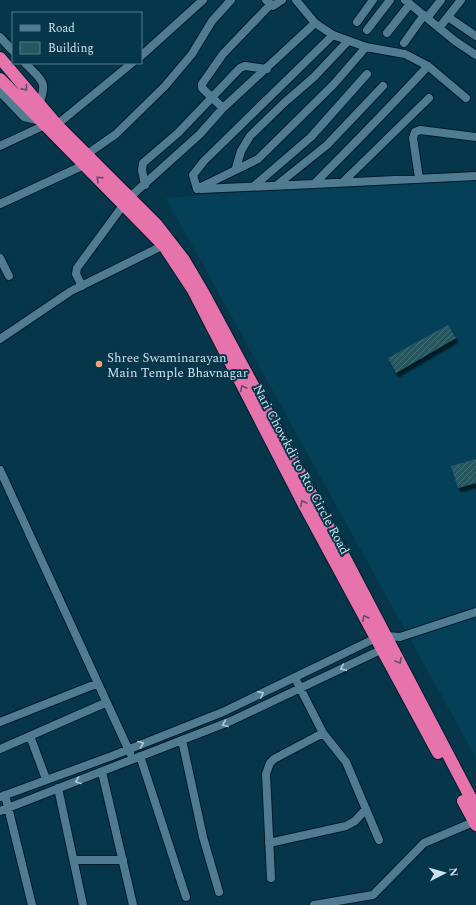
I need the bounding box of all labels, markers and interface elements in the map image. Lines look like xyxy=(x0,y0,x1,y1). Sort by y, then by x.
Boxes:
legend xyxy=(12,12,142,64)
text: Road xyxy=(48,19,75,38)
text: Building xyxy=(48,39,94,58)
one-way arrow xyxy=(21,83,28,90)
one-way arrow xyxy=(96,176,104,184)
place label: Shree Swaminarayan Main Temple Bhavnagar xyxy=(107,348,248,383)
marker: Shree Swaminarayan Main Temple Bhavnagar xyxy=(94,359,104,369)
street label: Nari Chowkdi to Rto Circle Road xyxy=(248,381,355,558)
one-way arrow xyxy=(241,385,248,392)
one-way arrow xyxy=(300,500,308,507)
one-way arrow xyxy=(363,614,370,622)
one-way arrow xyxy=(394,657,402,664)
one-way arrow xyxy=(340,663,347,671)
one-way arrow xyxy=(257,691,265,699)
one-way arrow xyxy=(222,719,229,727)
one-way arrow xyxy=(138,741,145,749)
one-way arrow xyxy=(75,776,82,784)
north arrow xyxy=(424,853,464,893)
text: N xyxy=(445,867,462,877)

